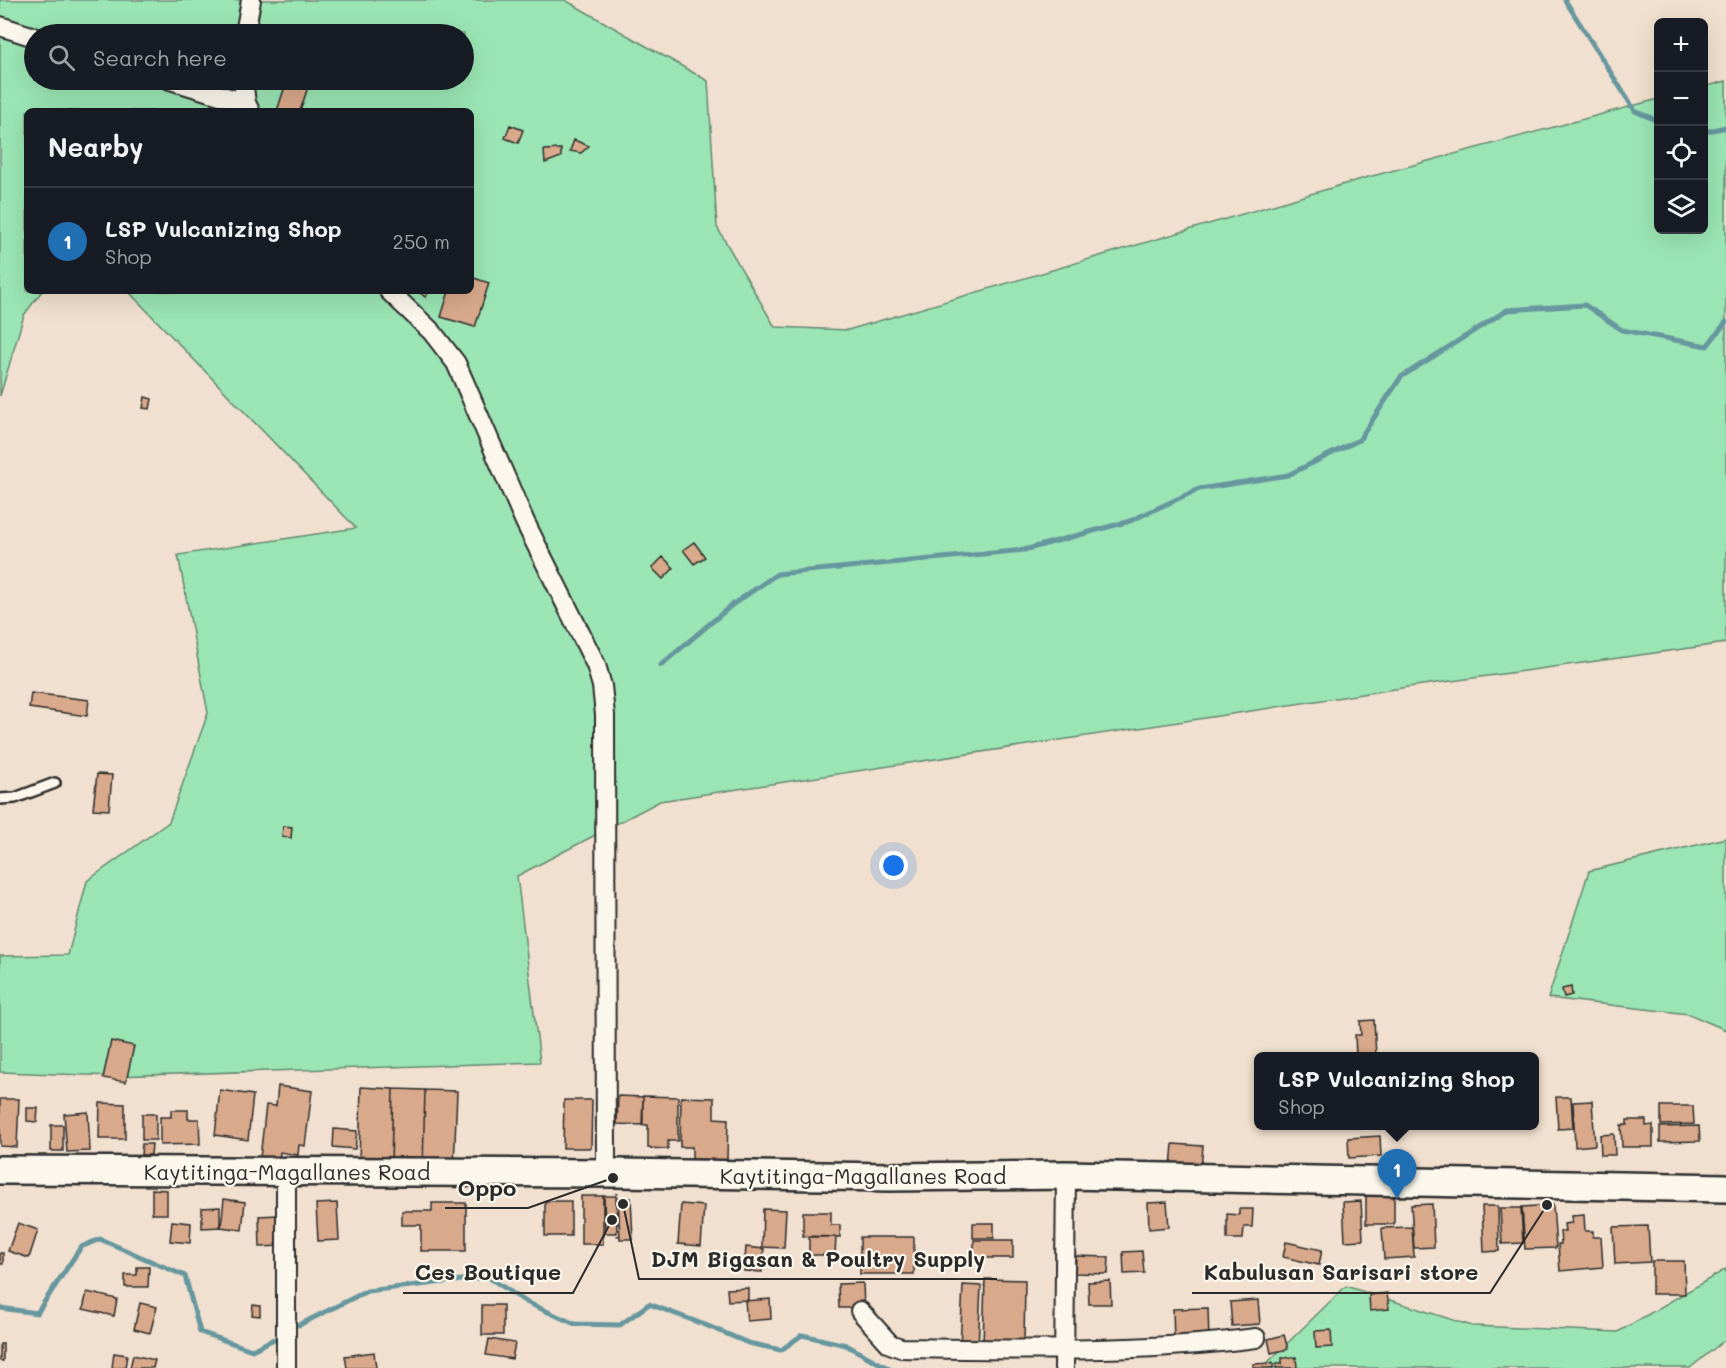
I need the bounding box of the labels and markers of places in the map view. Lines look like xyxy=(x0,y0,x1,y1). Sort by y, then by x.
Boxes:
pin: 1 xyxy=(1378,1150,1416,1199)
callout: Oppo xyxy=(445,1168,528,1208)
callout: DJM Bigasan & Poultry Supply xyxy=(639,1239,997,1279)
callout: Ces Boutique xyxy=(403,1253,573,1293)
callout: Kabulusan Sarisari store xyxy=(1192,1253,1490,1293)

